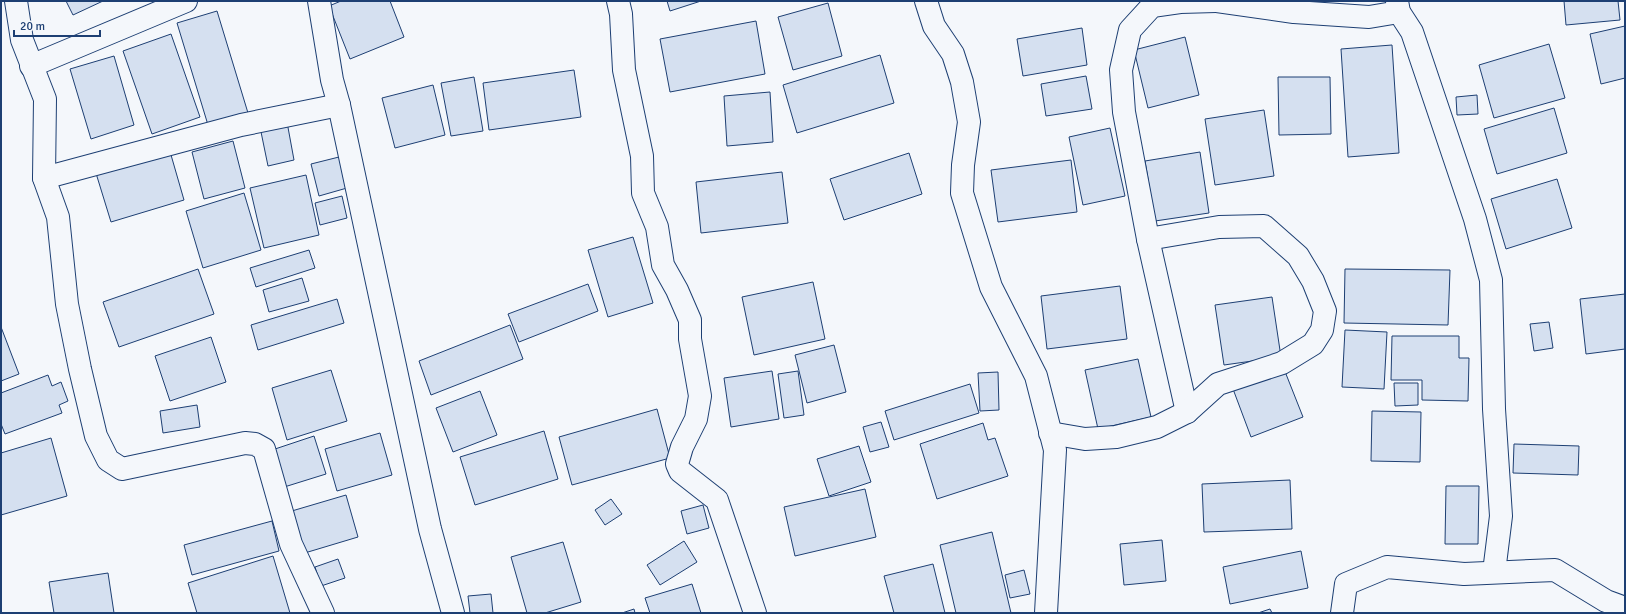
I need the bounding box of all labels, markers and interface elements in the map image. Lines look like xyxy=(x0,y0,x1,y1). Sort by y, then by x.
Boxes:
scale bar xyxy=(14,12,100,38)
text: 20 m xyxy=(20,19,45,34)

